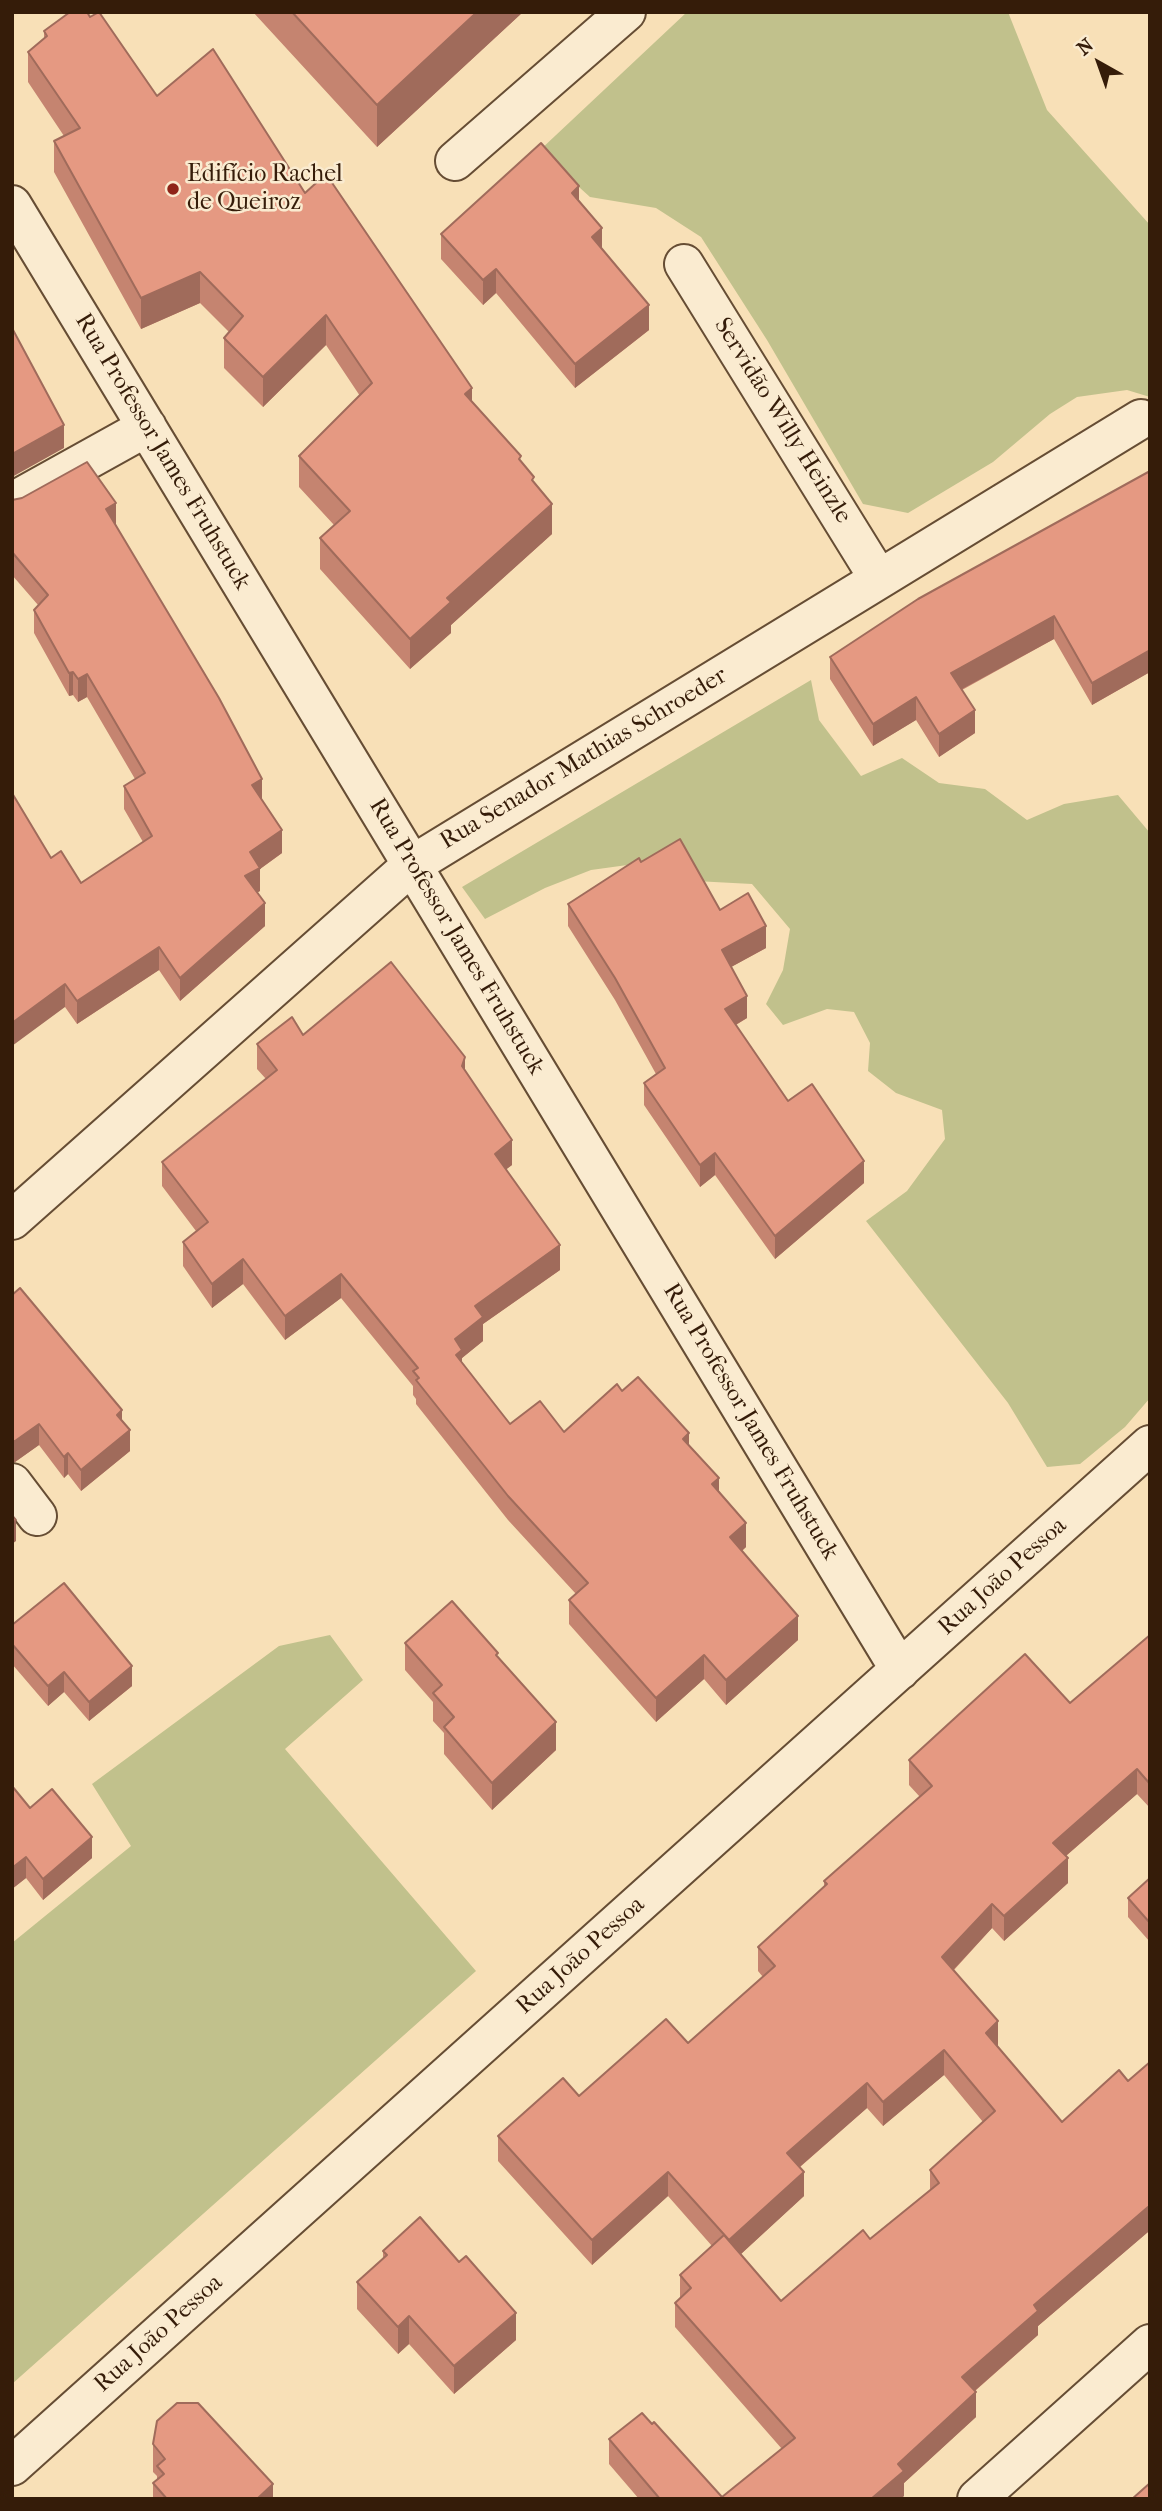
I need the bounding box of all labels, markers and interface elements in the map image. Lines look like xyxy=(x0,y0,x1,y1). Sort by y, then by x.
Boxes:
north arrow xyxy=(1064,28,1134,98)
text: N xyxy=(1073,34,1098,60)
place label: Edifício Rachel de Queiroz xyxy=(187,161,343,217)
marker: Edifício Rachel de Queiroz xyxy=(165,181,181,197)
street label: Rua Professor James Fruhstuck xyxy=(68,309,256,595)
street label: Servidão Willy Heinzle xyxy=(707,313,857,529)
street label: Rua Senador Mathias Schroeder xyxy=(435,662,733,856)
street label: Rua Professor James Fruhstuck xyxy=(362,794,550,1080)
street label: Rua Professor James Fruhstuck xyxy=(656,1279,844,1565)
street label: Rua João Pessoa xyxy=(933,1512,1073,1642)
street label: Rua João Pessoa xyxy=(511,1891,651,2021)
street label: Rua João Pessoa xyxy=(89,2269,229,2399)

